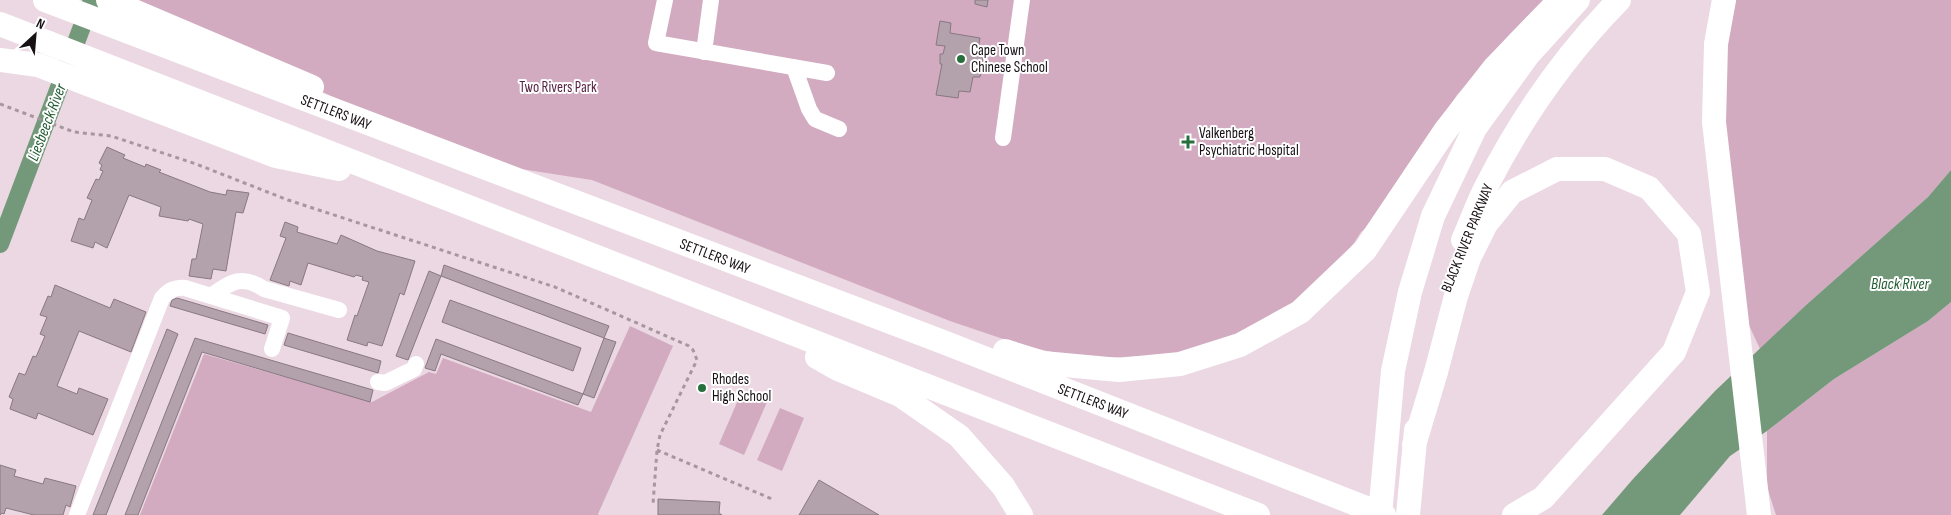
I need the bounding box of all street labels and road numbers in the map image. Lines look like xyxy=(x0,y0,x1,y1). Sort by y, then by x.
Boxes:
street label: SETTLERS WAY xyxy=(298,90,374,135)
street label: BLACK RIVER PARKWAY xyxy=(1437,181,1498,295)
street label: SETTLERS WAY xyxy=(677,234,753,279)
street label: SETTLERS WAY xyxy=(1055,379,1131,424)

